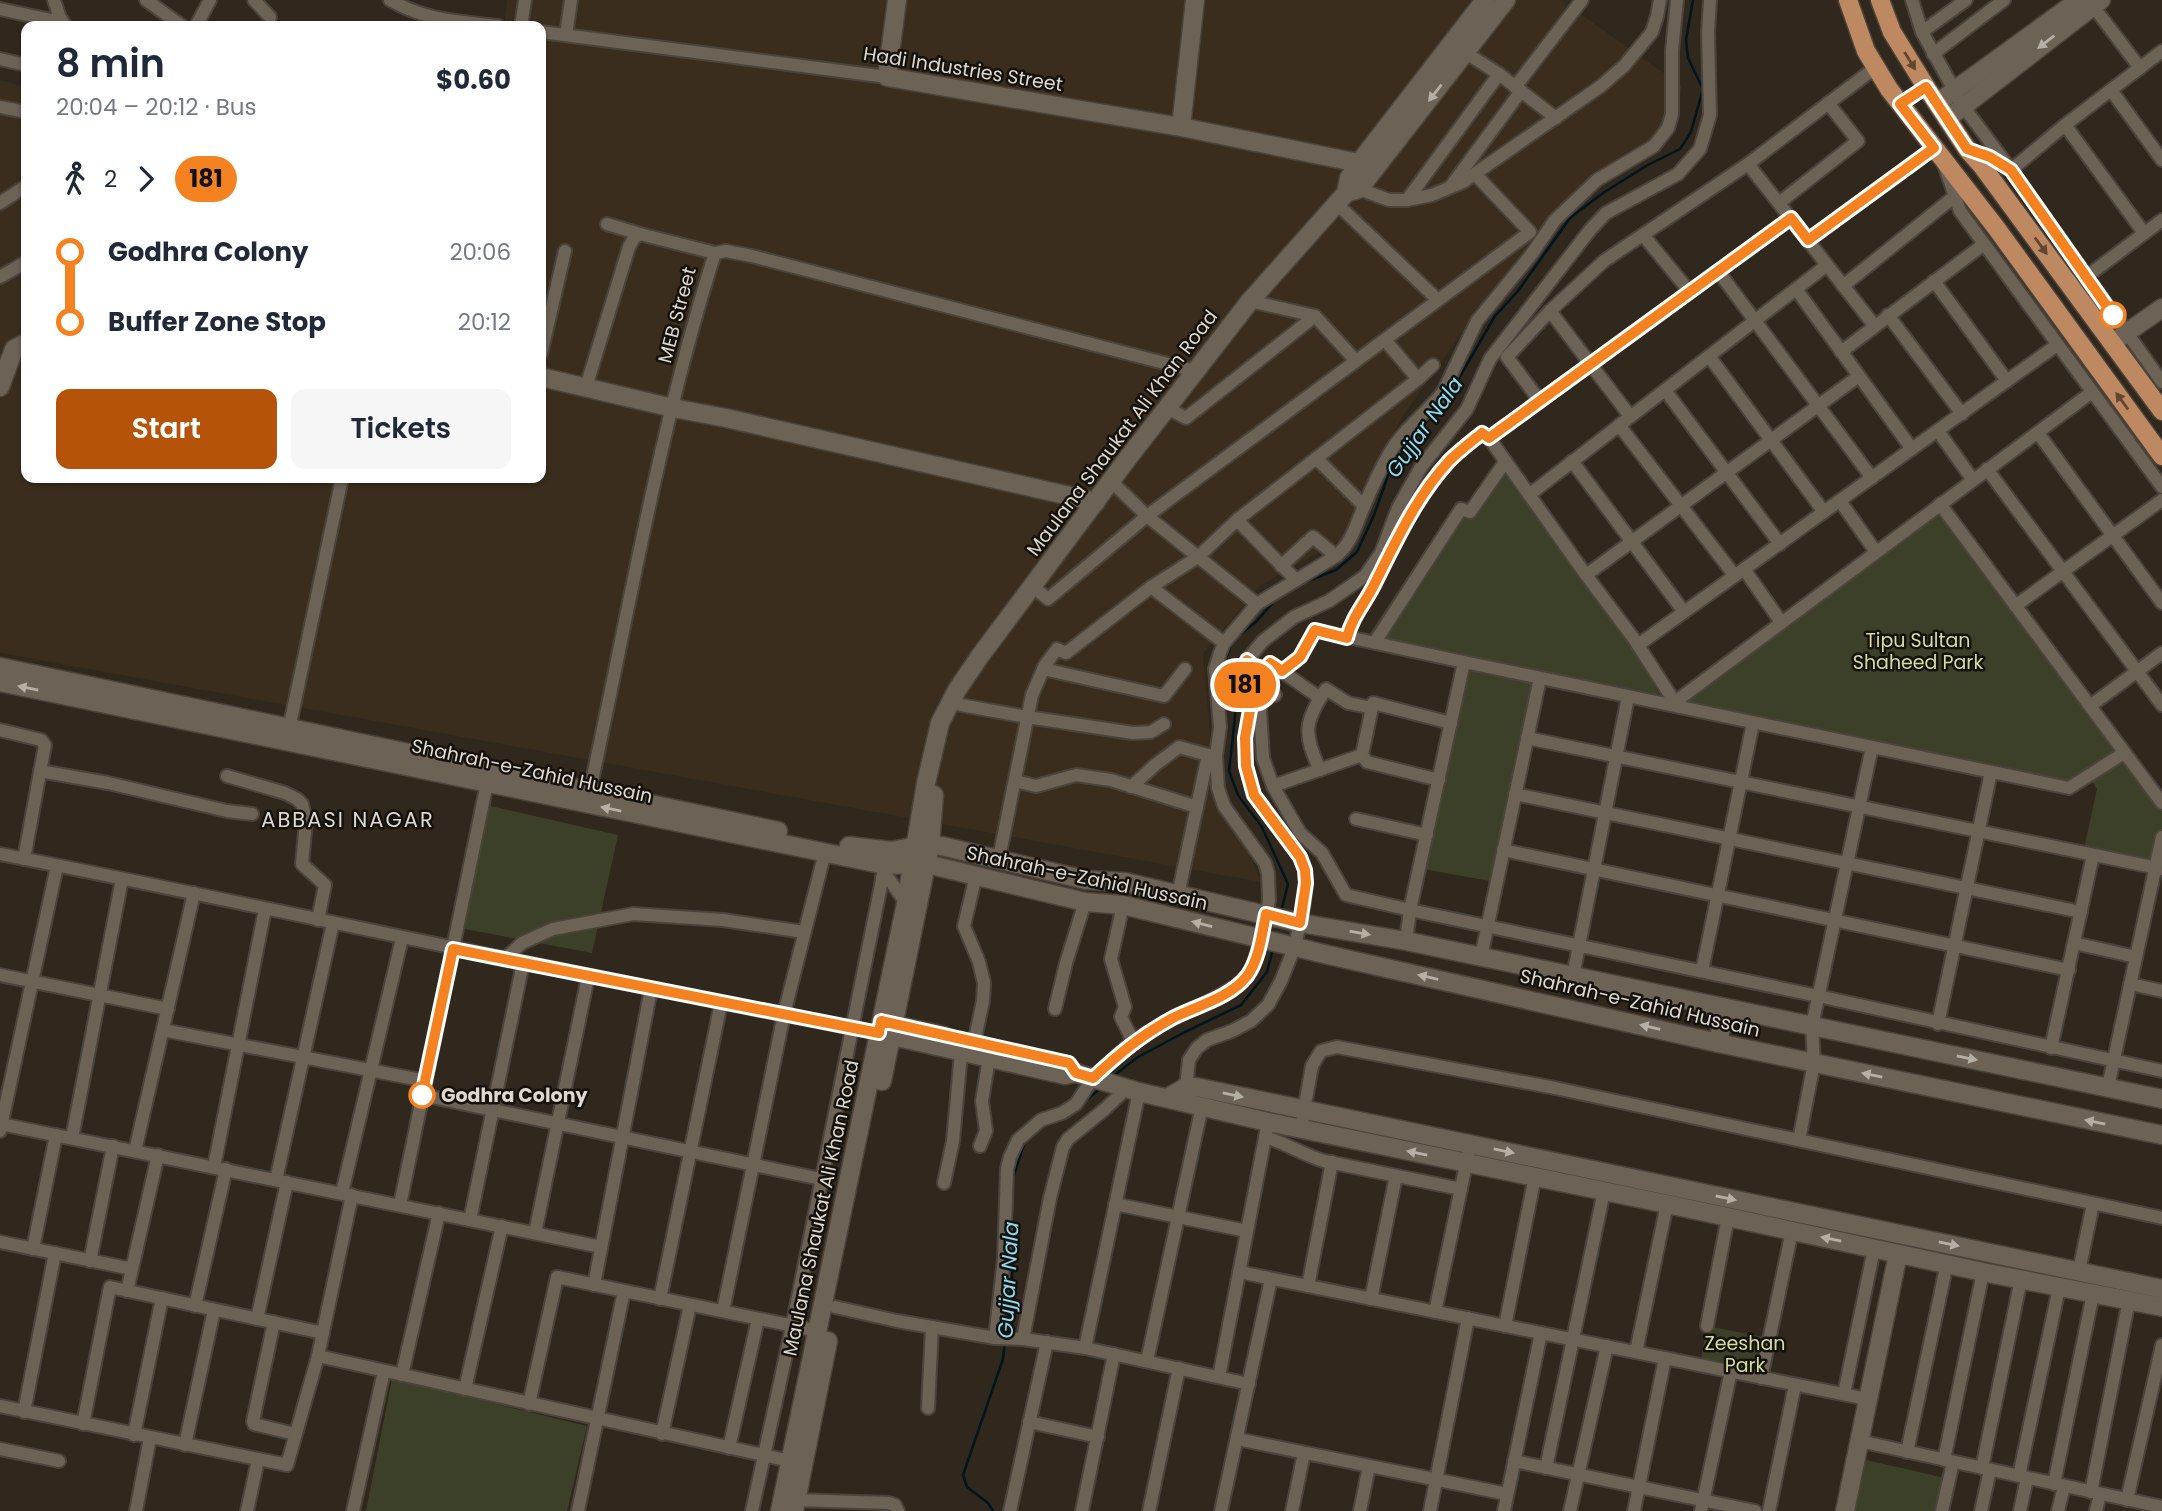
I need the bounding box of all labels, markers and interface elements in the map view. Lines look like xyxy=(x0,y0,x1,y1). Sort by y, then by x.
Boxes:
one-way arrow xyxy=(2038,34,2056,49)
text: 8 min xyxy=(56,37,165,90)
street label: Hadi Industries Street xyxy=(861,40,1065,98)
one-way arrow xyxy=(1904,51,1916,70)
text: $0.60 xyxy=(436,62,511,98)
one-way arrow xyxy=(1427,83,1442,101)
text: 20:04 – 20:12 · Bus xyxy=(56,91,256,123)
icon: walk xyxy=(56,160,94,198)
icon: forward xyxy=(127,160,165,198)
text: 181 xyxy=(189,162,223,195)
text: 2 xyxy=(104,163,117,195)
text: Godhra Colony xyxy=(108,234,308,270)
text: 20:06 xyxy=(449,236,511,268)
one-way arrow xyxy=(2034,237,2048,256)
street label: MEB Street xyxy=(651,264,703,366)
unlabelled marker xyxy=(2100,302,2126,328)
text: Buffer Zone Stop xyxy=(108,304,326,340)
street label: Maulana Shaukat Ali Khan Road xyxy=(1020,304,1224,562)
text: 20:12 xyxy=(458,306,511,338)
water label: Gujjar Nala xyxy=(1379,371,1469,483)
button: Start xyxy=(56,389,277,469)
button: Tickets xyxy=(291,389,511,469)
one-way arrow xyxy=(2115,392,2129,410)
park label: Tipu Sultan Shaheed Park xyxy=(1853,627,1983,676)
line badge: 181 xyxy=(1205,662,1285,708)
text: 181 xyxy=(1228,668,1262,701)
one-way arrow xyxy=(17,682,39,693)
street label: Shahrah-e-Zahid Hussain xyxy=(409,732,655,810)
one-way arrow xyxy=(600,803,622,814)
district label: ABBASI NAGAR xyxy=(261,805,435,834)
street label: Shahrah-e-Zahid Hussain xyxy=(964,839,1210,917)
one-way arrow xyxy=(1190,918,1212,929)
one-way arrow xyxy=(1349,928,1371,939)
street label: Shahrah-e-Zahid Hussain xyxy=(1517,962,1763,1044)
one-way arrow xyxy=(1417,972,1439,983)
one-way arrow xyxy=(1639,1022,1661,1033)
one-way arrow xyxy=(1956,1052,1978,1063)
street label: Maulana Shaukat Ali Khan Road xyxy=(776,1057,866,1359)
one-way arrow xyxy=(1861,1070,1883,1081)
marker: Godhra Colony xyxy=(409,1082,435,1108)
place label: Godhra Colony xyxy=(441,1082,588,1109)
one-way arrow xyxy=(1222,1089,1244,1100)
one-way arrow xyxy=(2084,1116,2106,1127)
one-way arrow xyxy=(1493,1146,1515,1157)
one-way arrow xyxy=(1406,1147,1428,1158)
one-way arrow xyxy=(1715,1192,1737,1203)
water label: Gujjar Nala xyxy=(990,1221,1026,1339)
one-way arrow xyxy=(1820,1234,1842,1245)
one-way arrow xyxy=(1938,1238,1960,1249)
park label: Zeeshan Park xyxy=(1705,1330,1785,1379)

